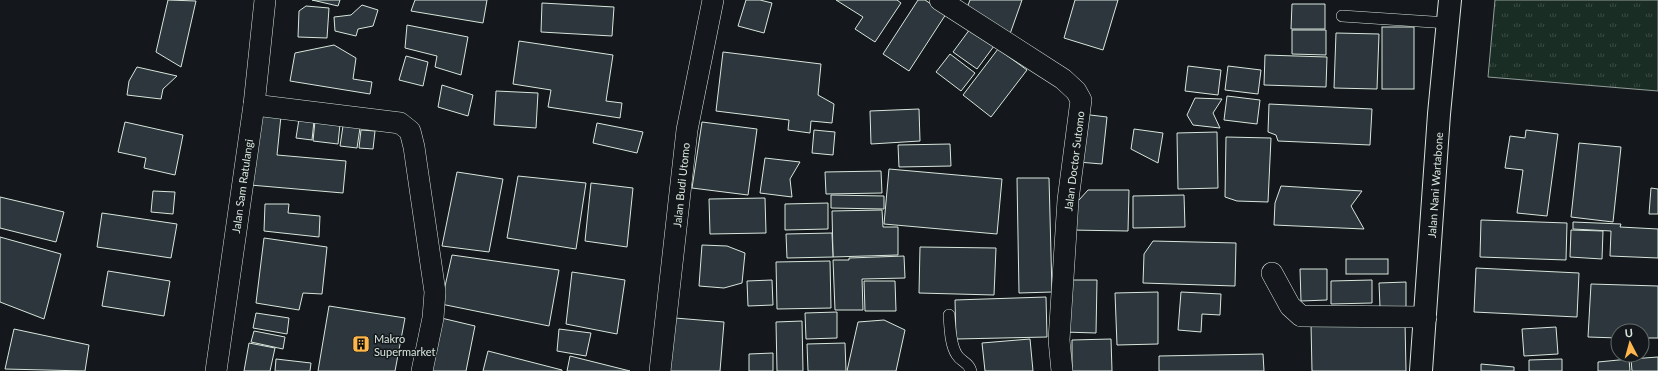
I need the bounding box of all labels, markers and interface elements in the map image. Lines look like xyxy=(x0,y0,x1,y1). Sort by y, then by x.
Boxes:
street label: Jalan Doctor Sutomo xyxy=(1061,110,1087,212)
street label: Jalan Nani Wartabone xyxy=(1425,131,1445,238)
street label: Jalan Sam Ratulangi xyxy=(229,138,255,234)
street label: Jalan Budi Utomo xyxy=(670,142,692,228)
north arrow xyxy=(1610,323,1650,363)
text: U xyxy=(1624,326,1634,339)
place label: Makro Supermarket xyxy=(374,332,436,358)
building icon: Makro Supermarket xyxy=(351,334,371,354)

